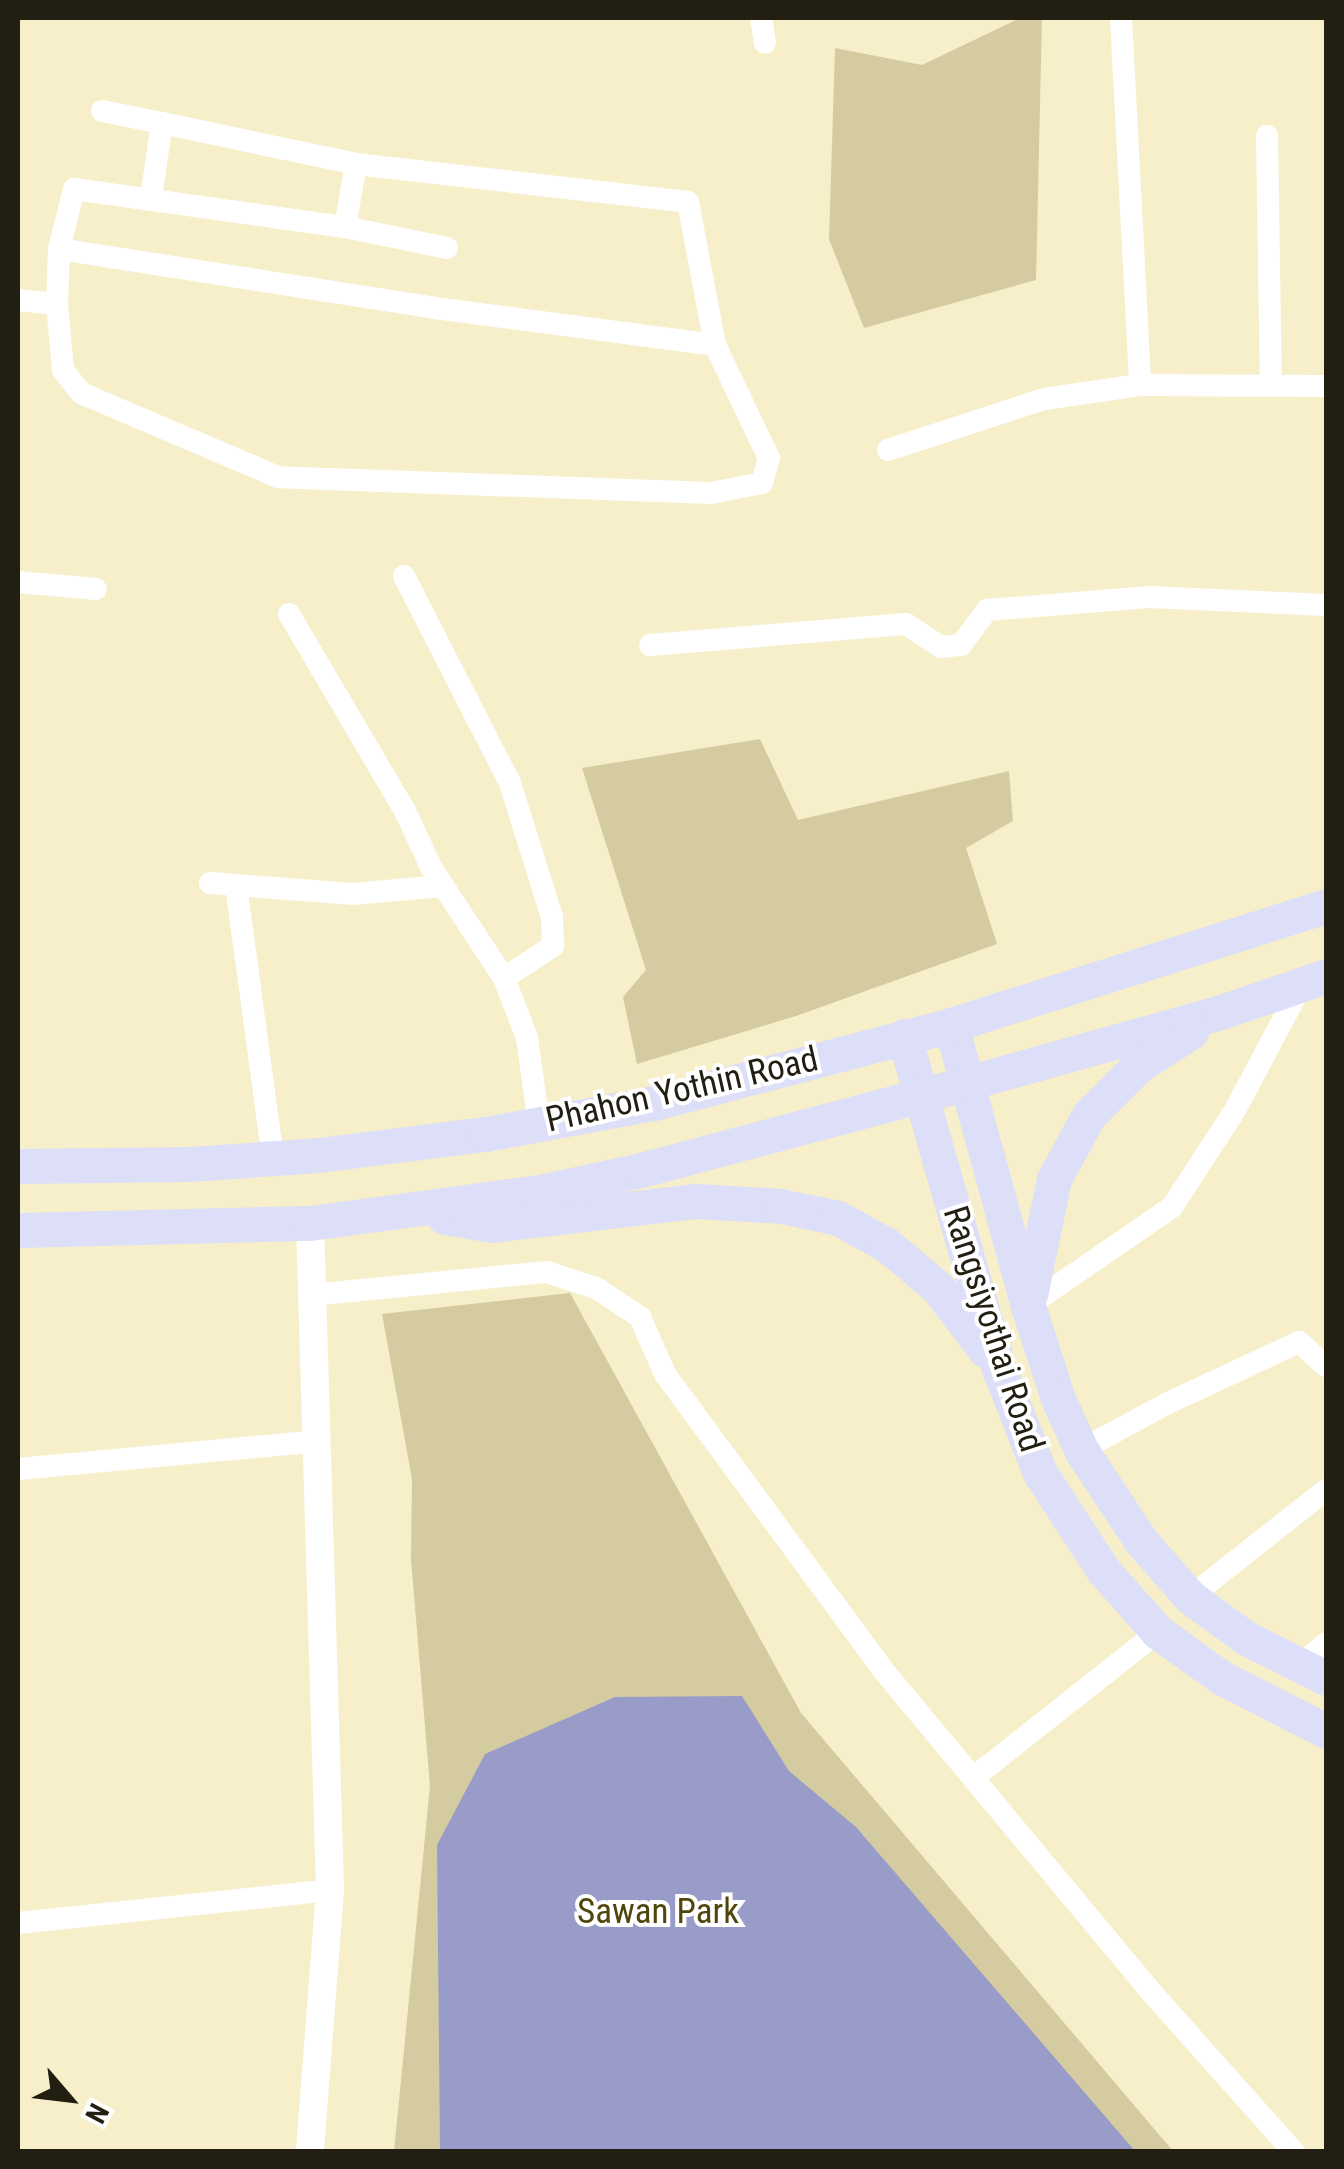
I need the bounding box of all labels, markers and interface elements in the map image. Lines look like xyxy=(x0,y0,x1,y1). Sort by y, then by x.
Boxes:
street label: Phahon Yothin Road xyxy=(542,1038,822,1142)
street label: Rangsiyothai Road xyxy=(934,1201,1052,1457)
park label: Sawan Park xyxy=(577,1891,739,1933)
north arrow xyxy=(20,2049,120,2149)
text: N xyxy=(78,2098,116,2129)

